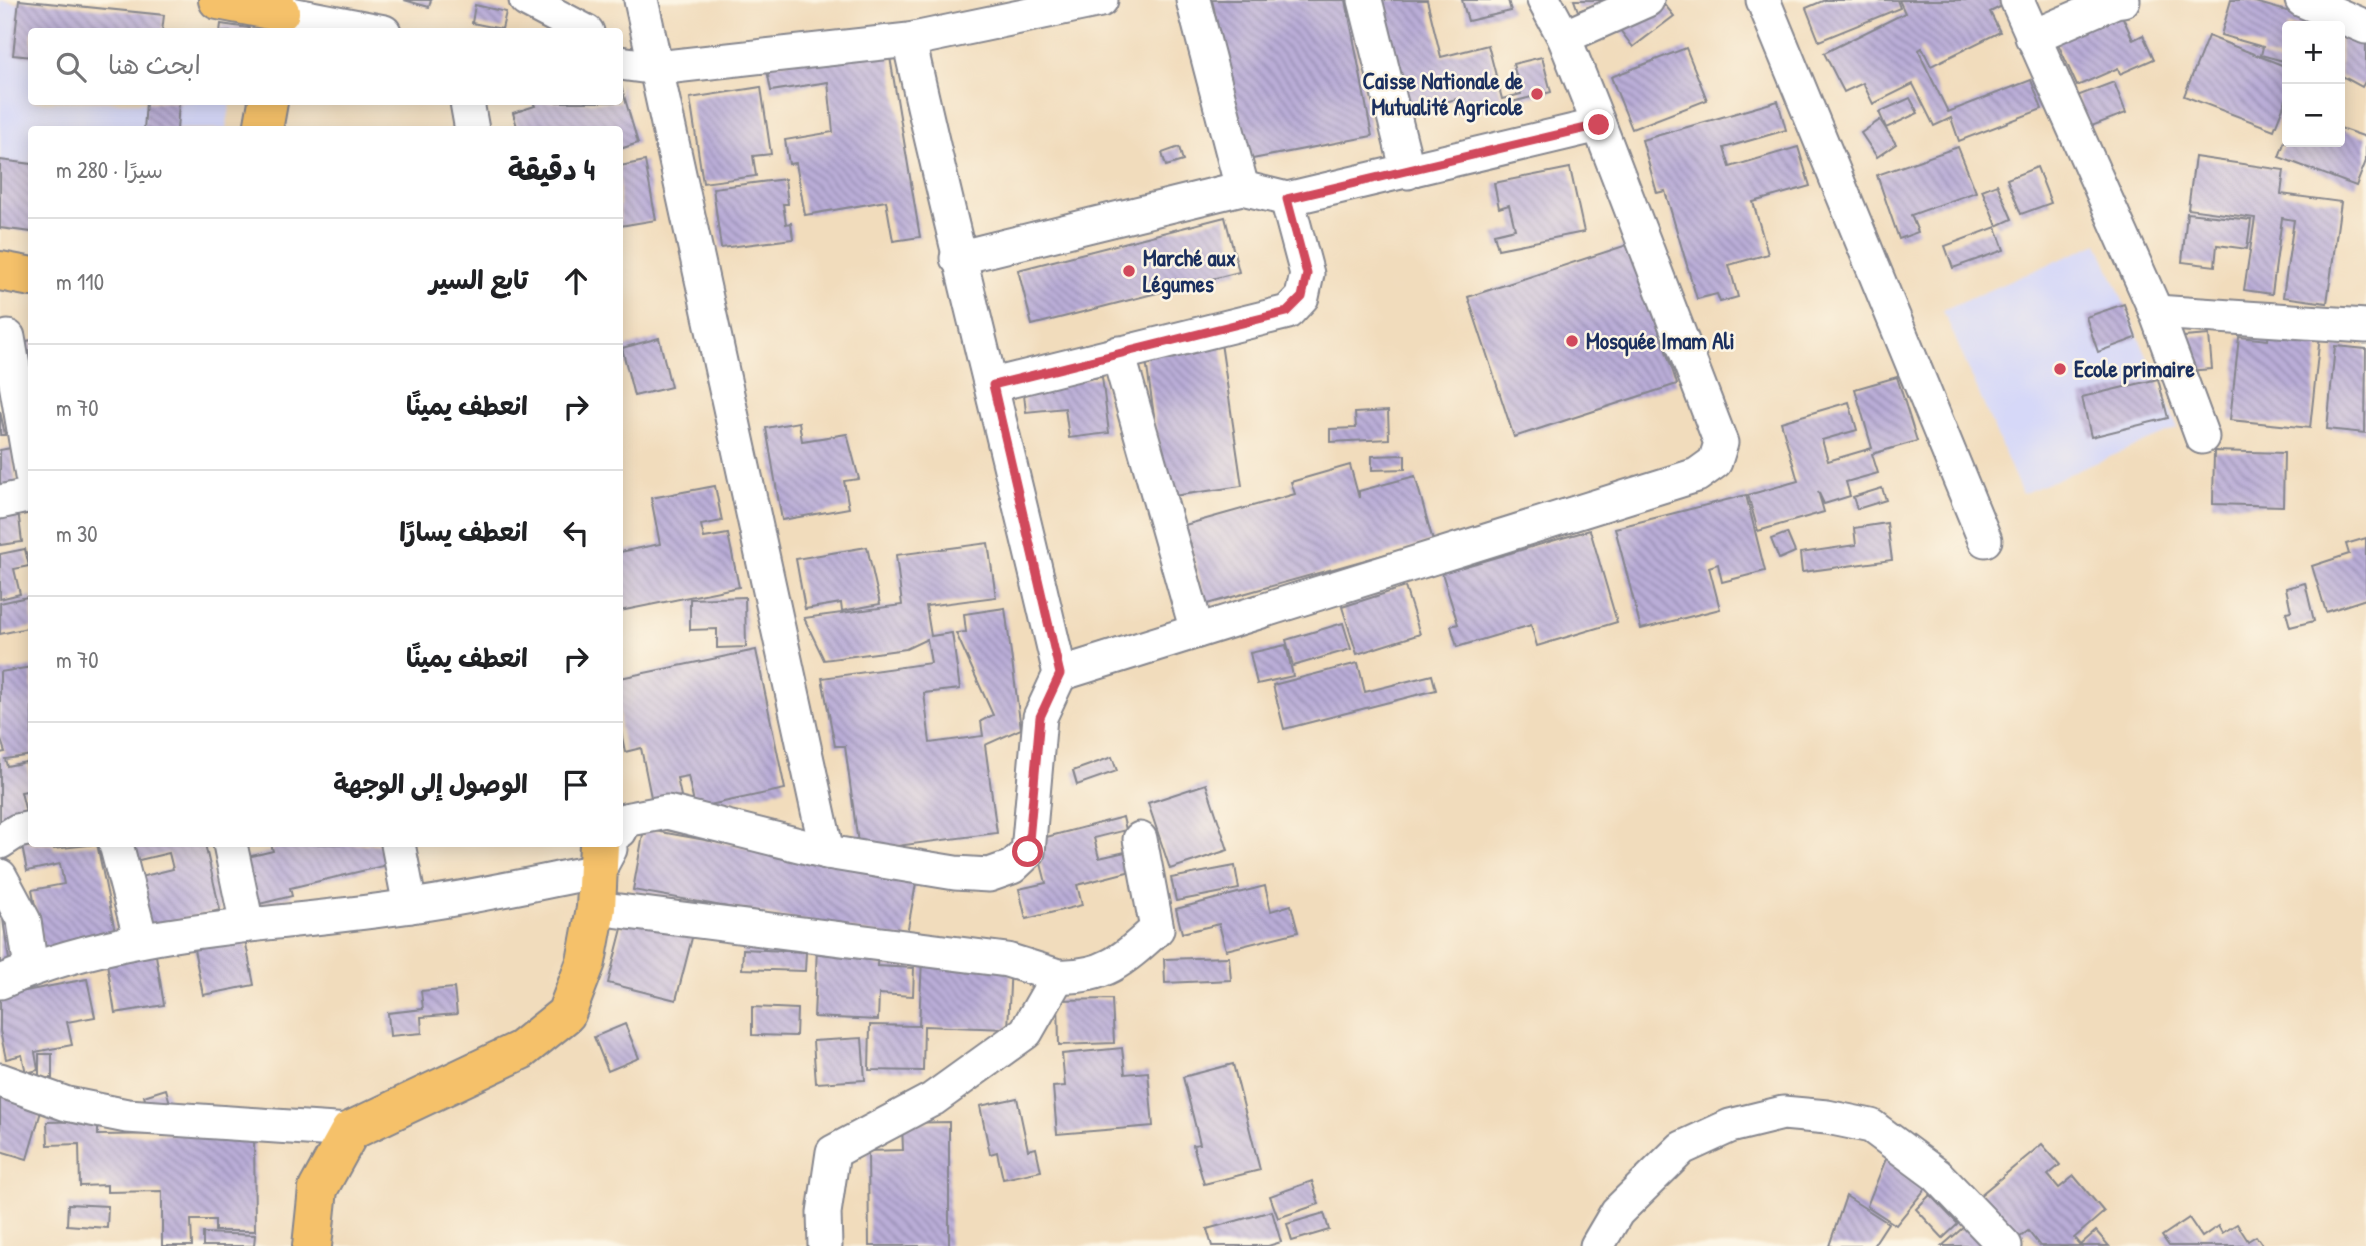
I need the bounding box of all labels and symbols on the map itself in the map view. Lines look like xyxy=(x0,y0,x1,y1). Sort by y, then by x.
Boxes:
place label: Caisse Nationale de Mutualité Agricole xyxy=(1362,65,1524,123)
marker: Caisse Nationale de Mutualité Agricole xyxy=(1529,86,1545,102)
route end xyxy=(1583,109,1614,140)
place label: Marché aux Légumes xyxy=(1143,242,1236,300)
marker: Marché aux Légumes xyxy=(1121,263,1137,279)
place label: Mosquée Imam Ali xyxy=(1586,325,1735,357)
marker: Mosquée Imam Ali xyxy=(1564,333,1580,349)
place label: Ecole primaire xyxy=(2074,353,2195,385)
marker: Ecole primaire xyxy=(2052,361,2068,377)
route start xyxy=(1012,836,1043,867)

